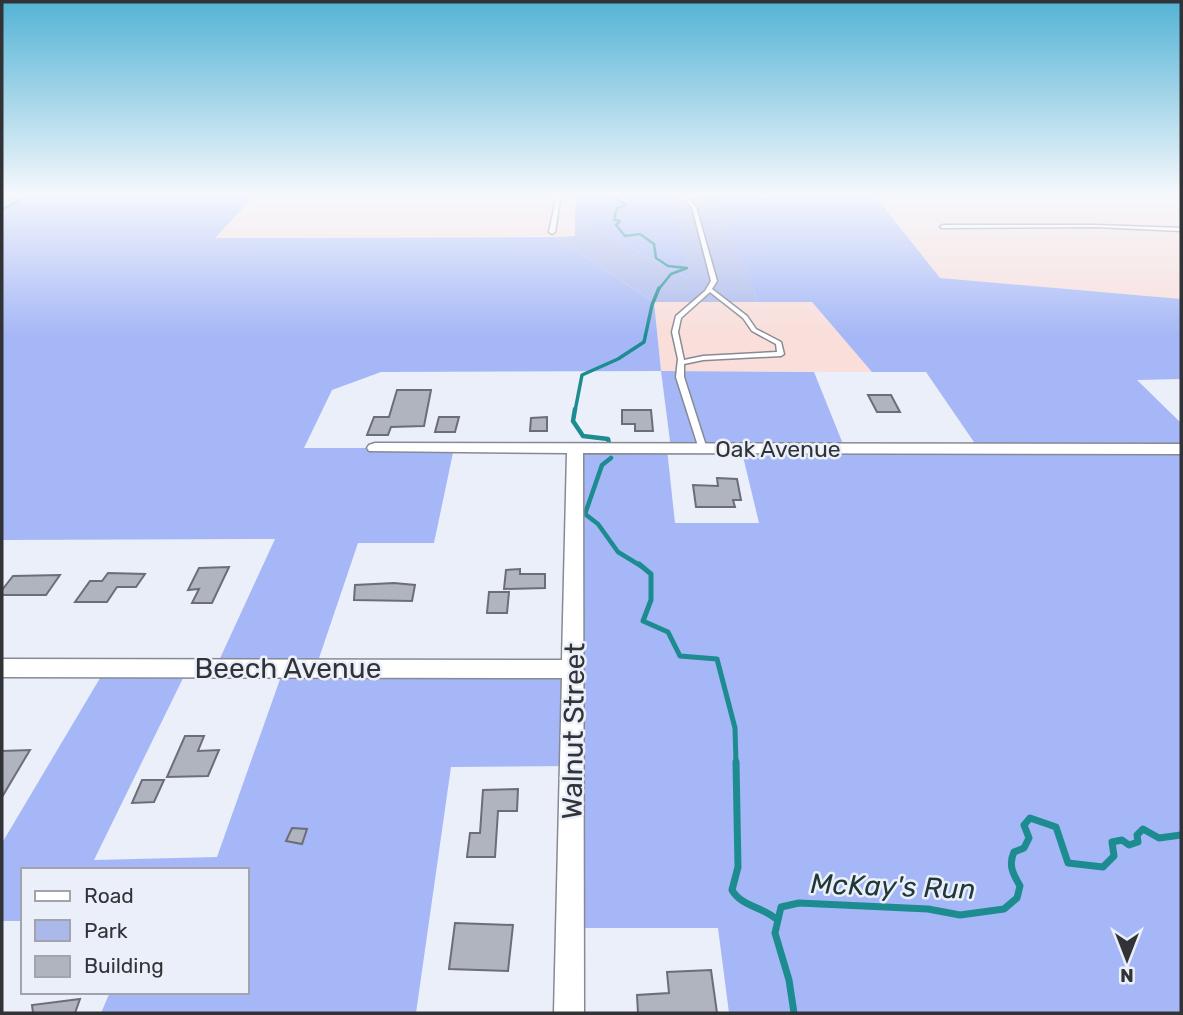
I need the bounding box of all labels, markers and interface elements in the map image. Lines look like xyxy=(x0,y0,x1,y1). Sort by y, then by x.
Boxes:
street label: Oak Avenue xyxy=(715,435,841,463)
street label: Walnut Street xyxy=(555,642,592,820)
street label: Beech Avenue xyxy=(195,652,381,685)
water label: McKay's Run xyxy=(810,867,976,906)
legend xyxy=(21,868,248,994)
text: Road xyxy=(84,883,134,908)
text: Park xyxy=(84,918,128,943)
north arrow xyxy=(1092,924,1162,994)
text: Building xyxy=(84,953,164,978)
text: N xyxy=(1120,964,1134,987)

